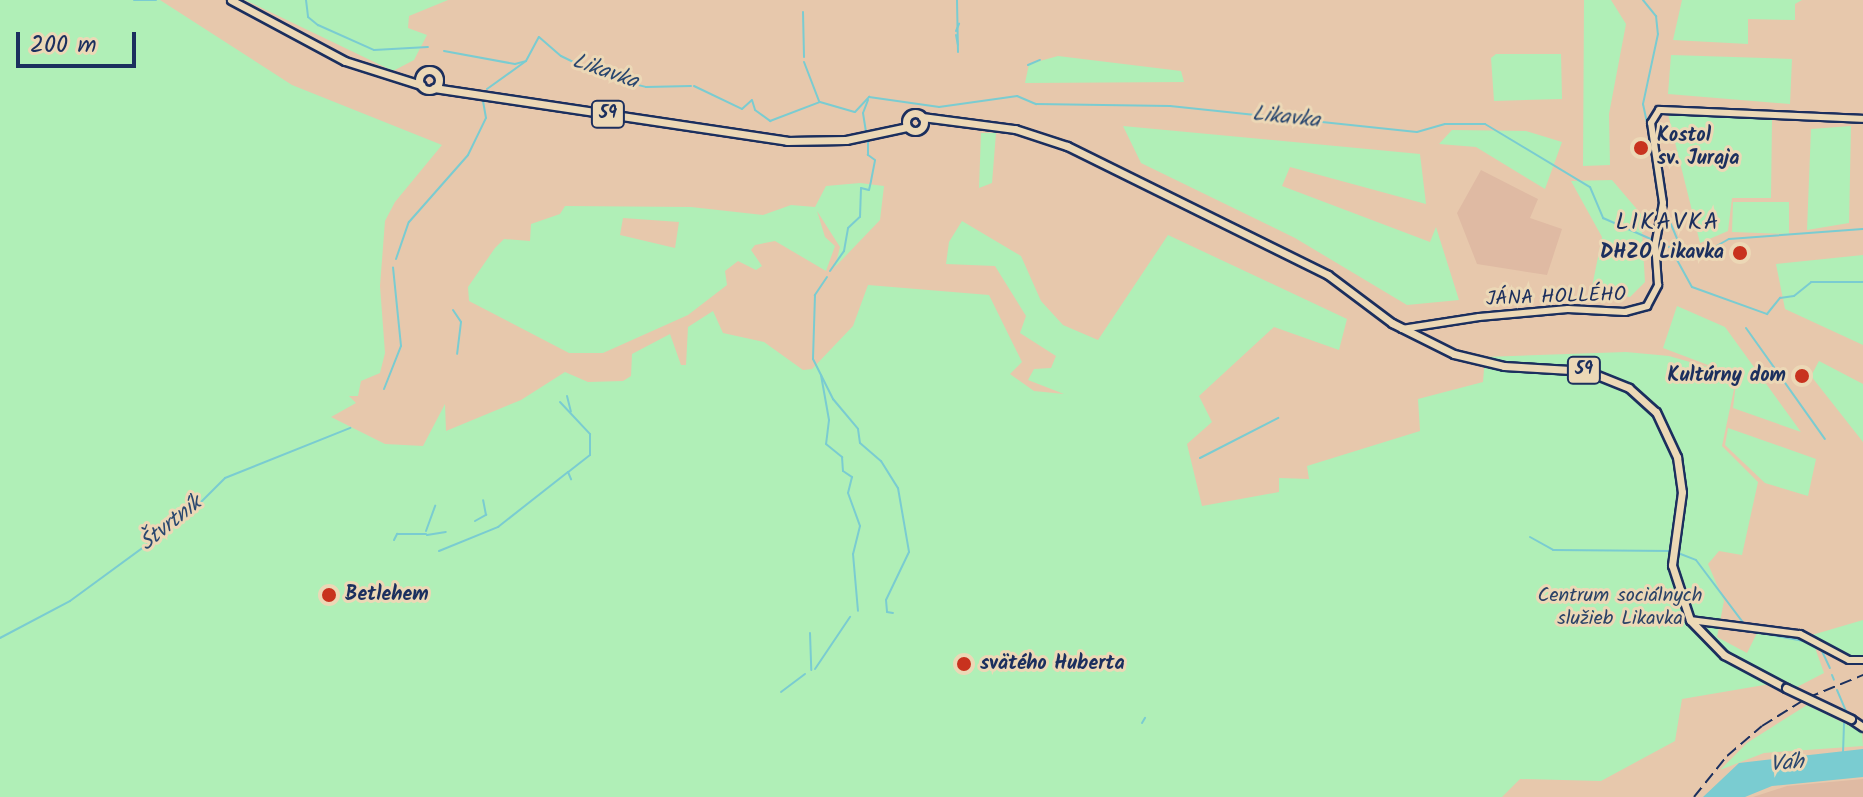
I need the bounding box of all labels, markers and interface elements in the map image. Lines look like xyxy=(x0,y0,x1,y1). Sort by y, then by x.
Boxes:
scale bar xyxy=(20,16,140,66)
text: 200 m xyxy=(30,26,97,65)
water label: Likavka xyxy=(569,48,641,96)
road number: 59 xyxy=(590,100,626,128)
water label: Likavka xyxy=(1251,101,1321,135)
place label: Kostol sv. Juraja xyxy=(1657,124,1739,171)
marker: Kostol sv. Juraja xyxy=(1632,139,1650,157)
district label: LIKAVKA xyxy=(1616,209,1720,237)
place label: DHZO Likavka xyxy=(1600,241,1724,265)
marker: DHZO Likavka xyxy=(1731,244,1749,262)
street label: JÁNA HOLLÉHO xyxy=(1486,284,1626,312)
road number: 59 xyxy=(1566,356,1602,384)
place label: Kultúrny dom xyxy=(1668,364,1786,388)
marker: Kultúrny dom xyxy=(1793,367,1811,385)
water label: Štvrtník xyxy=(135,491,207,557)
place label: Betlehem xyxy=(345,583,429,607)
park label: Centrum sociálnych služieb Likavka xyxy=(1538,585,1702,632)
marker: Betlehem xyxy=(320,586,338,604)
place label: svätého Huberta xyxy=(980,652,1125,676)
marker: svätého Huberta xyxy=(955,655,973,673)
water label: Váh xyxy=(1769,749,1805,779)

